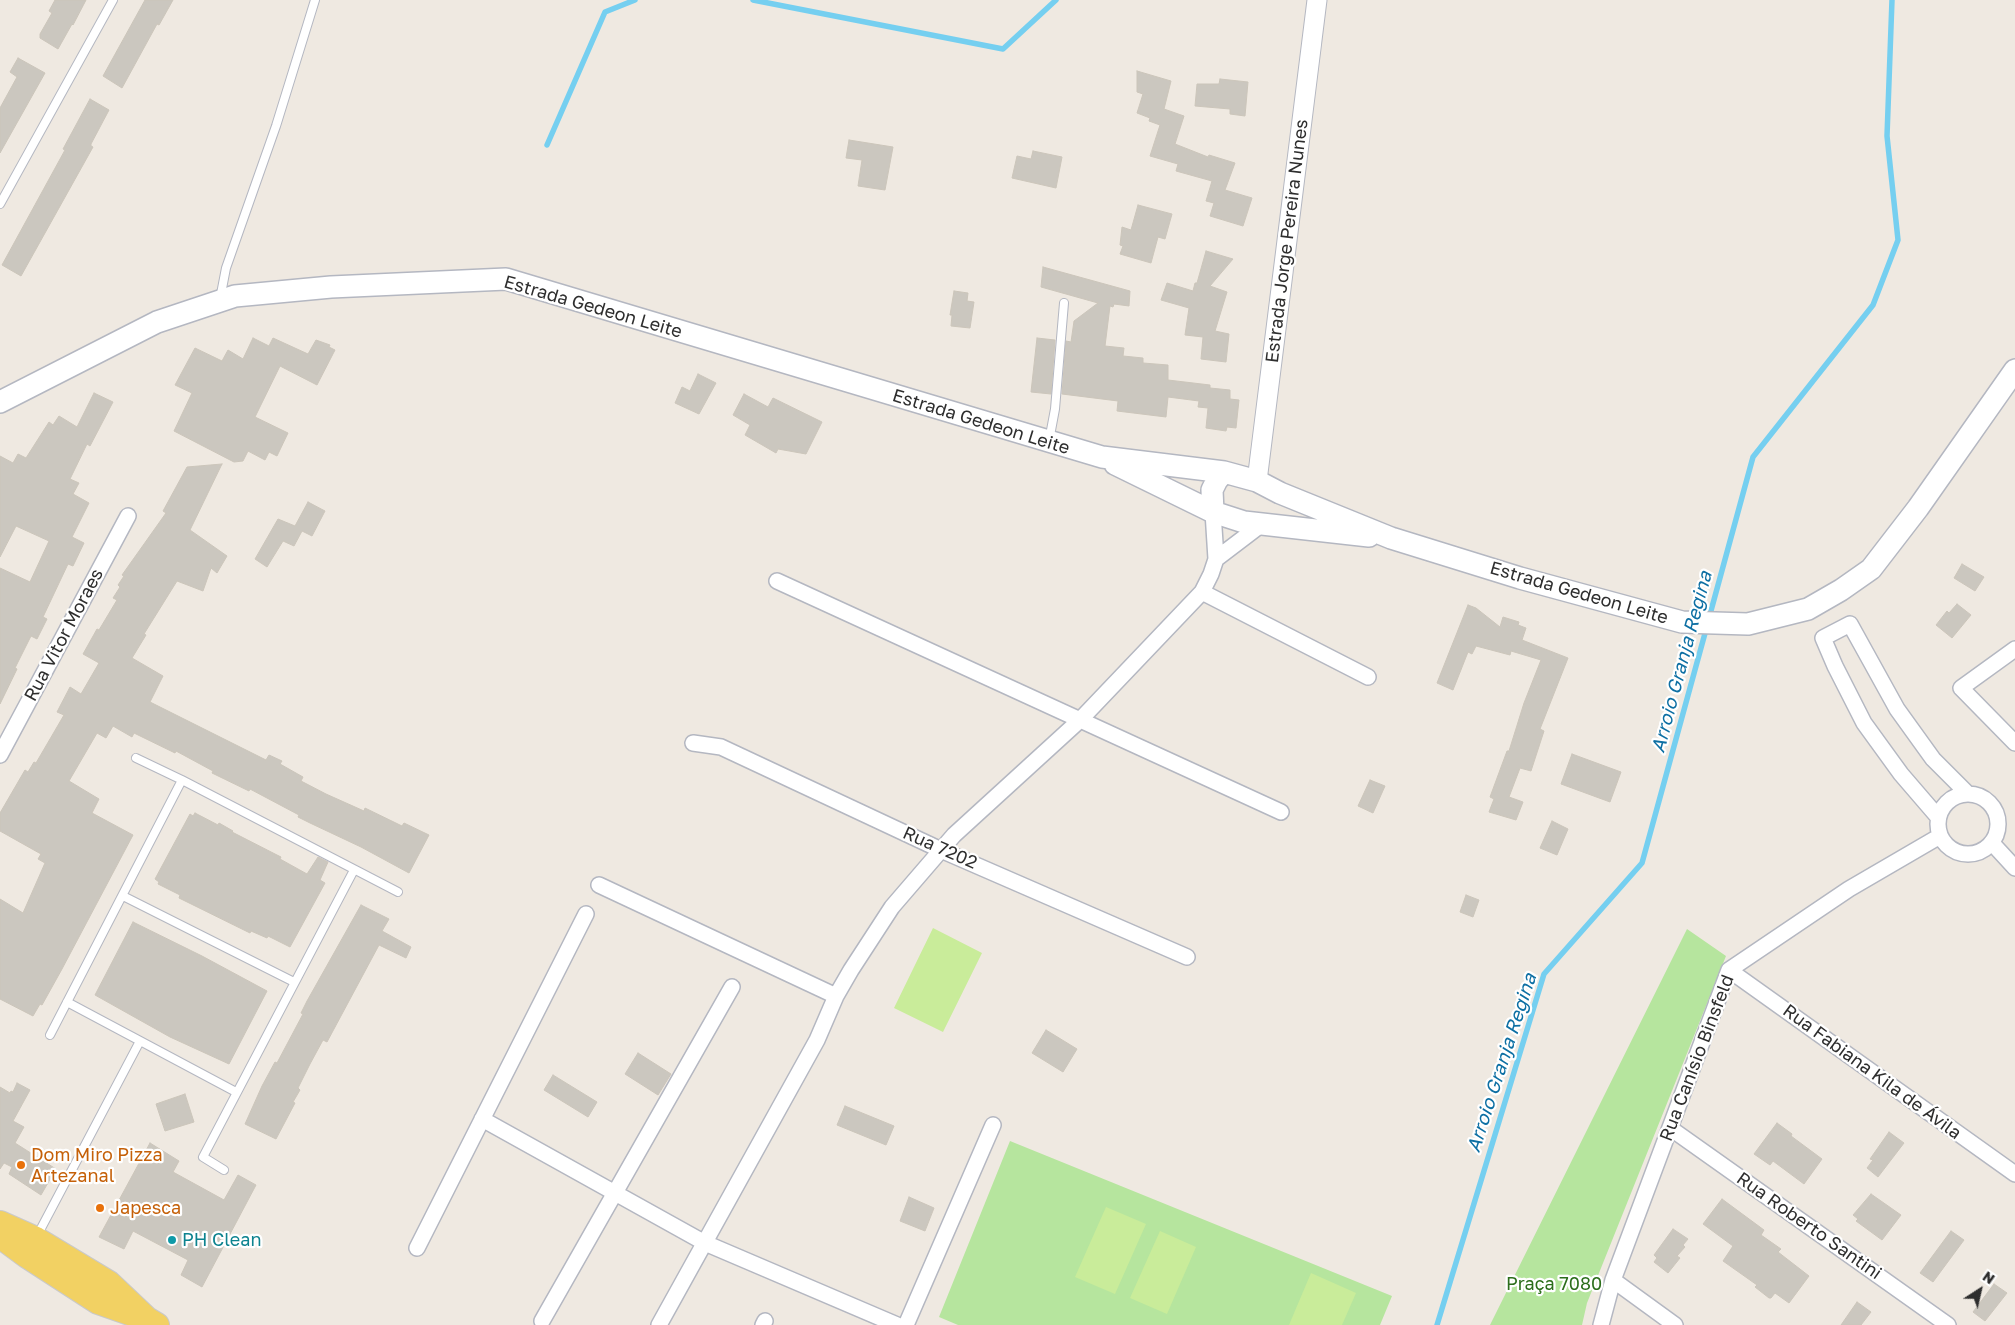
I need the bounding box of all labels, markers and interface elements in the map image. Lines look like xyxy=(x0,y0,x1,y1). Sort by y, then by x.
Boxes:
street label: Estrada Jorge Pereira Nunes xyxy=(1261,118,1313,364)
street label: Estrada Gedeon Leite xyxy=(501,271,685,343)
street label: Estrada Gedeon Leite xyxy=(890,385,1072,459)
street label: Estrada Gedeon Leite xyxy=(1487,557,1671,629)
street label: Rua Vitor Moraes xyxy=(20,565,108,705)
water label: Arroio Granja Regina xyxy=(1647,569,1717,755)
street label: Rua 7202 xyxy=(900,822,980,874)
water label: Arroio Granja Regina xyxy=(1462,971,1542,1155)
street label: Rua Canísio Binsfeld xyxy=(1655,972,1739,1144)
street label: Rua Fabiana Kila de Ávila xyxy=(1779,1000,1965,1144)
place label: Dom Miro Pizza Artezanal xyxy=(31,1144,163,1186)
marker: Dom Miro Pizza Artezanal xyxy=(15,1159,27,1171)
street label: Rua Roberto Santini xyxy=(1732,1168,1886,1284)
place label: Japesca xyxy=(110,1197,181,1219)
marker: Japesca xyxy=(94,1202,106,1214)
place label: PH Clean xyxy=(182,1229,261,1251)
marker: PH Clean xyxy=(166,1234,178,1246)
north arrow xyxy=(1955,1265,2005,1315)
text: N xyxy=(1980,1267,1998,1287)
park label: Praça 7080 xyxy=(1506,1273,1602,1295)

